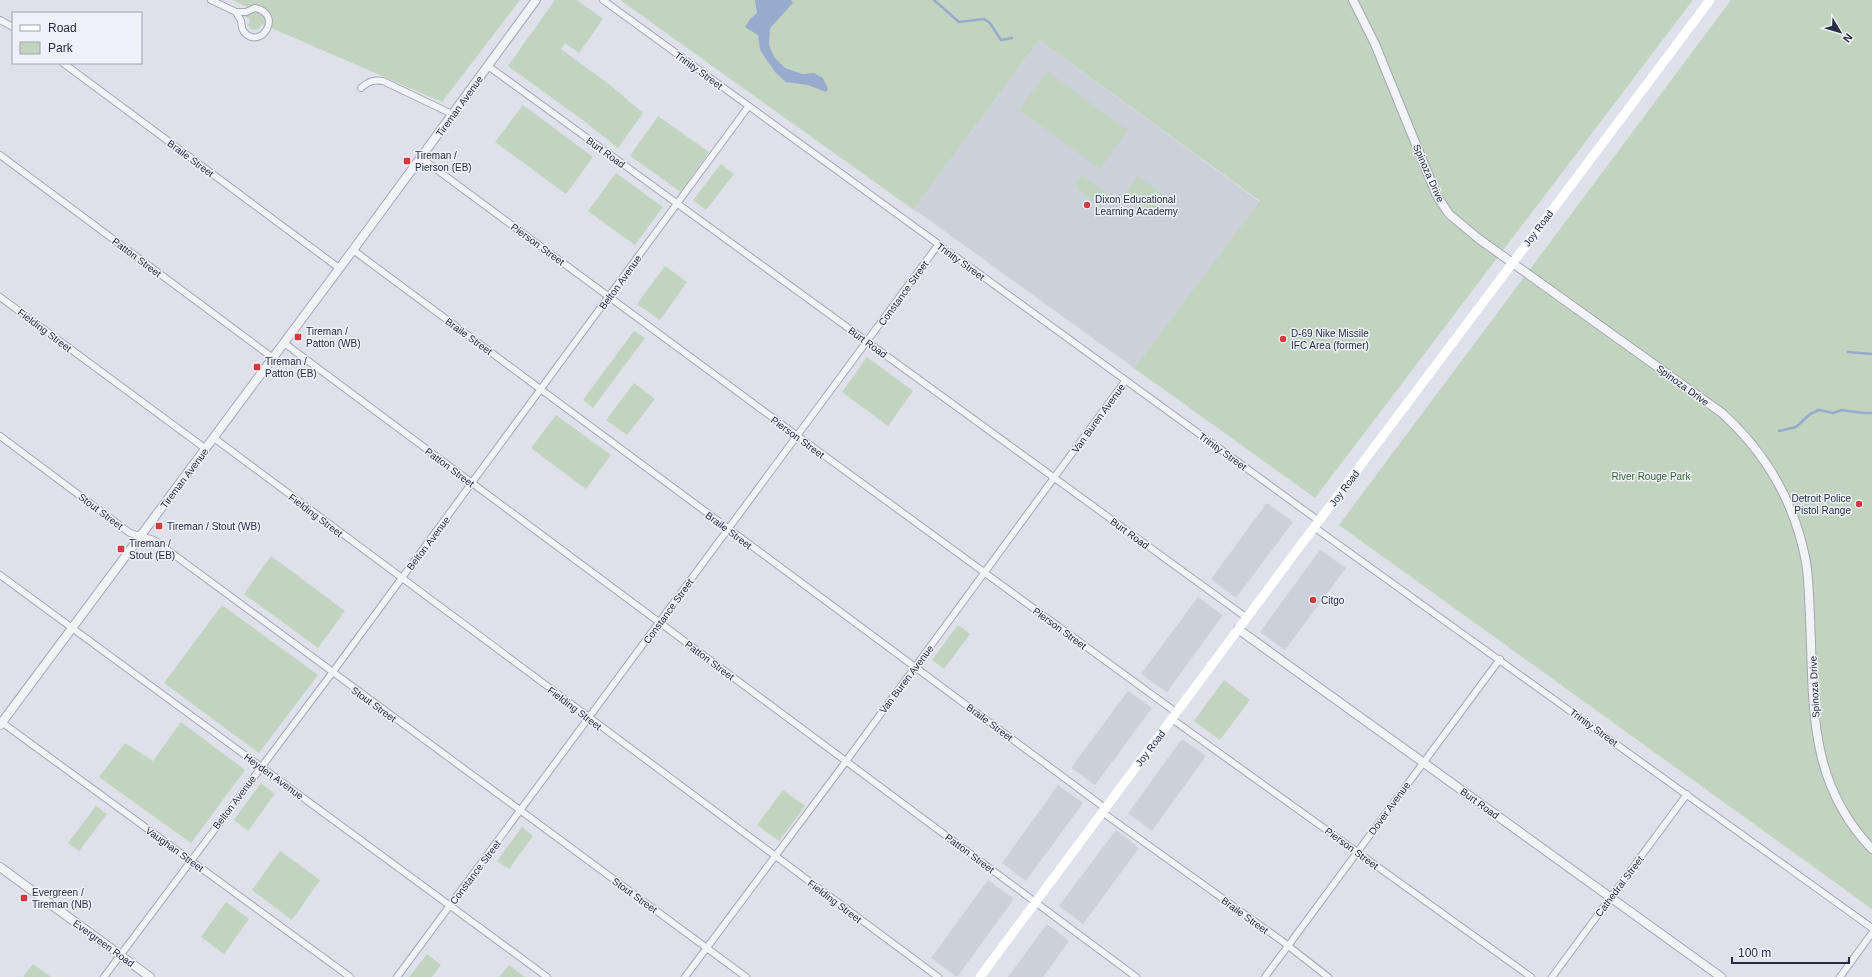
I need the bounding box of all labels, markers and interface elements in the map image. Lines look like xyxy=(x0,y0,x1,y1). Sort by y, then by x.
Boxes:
legend xyxy=(12,12,142,64)
north arrow xyxy=(1820,12,1860,52)
text: Road xyxy=(48,21,77,35)
text: N xyxy=(1841,31,1855,45)
text: Park xyxy=(48,41,74,55)
street label: Trinity Street xyxy=(673,49,725,92)
street label: Tireman Avenue xyxy=(434,73,485,139)
street label: Burt Road xyxy=(584,135,627,170)
street label: Braile Street xyxy=(165,137,216,179)
street label: Spinoza Drive xyxy=(1411,143,1446,204)
place label: Tireman / Pierson (EB) xyxy=(415,150,472,173)
marker: Tireman / Pierson (EB) xyxy=(402,156,412,166)
place label: Dixon Educational Learning Academy xyxy=(1095,194,1178,217)
marker: Dixon Educational Learning Academy xyxy=(1082,200,1092,210)
street label: Joy Road xyxy=(1521,208,1556,248)
street label: Pierson Street xyxy=(509,221,567,268)
street label: Patton Street xyxy=(110,235,163,279)
street label: Trinity Street xyxy=(935,240,987,283)
street label: Belton Avenue xyxy=(597,253,644,312)
street label: Constance Street xyxy=(876,259,931,328)
street label: Fielding Street xyxy=(16,307,74,354)
street label: Braile Street xyxy=(443,316,494,357)
street label: Burt Road xyxy=(846,325,889,360)
place label: Tireman / Patton (WB) xyxy=(306,326,360,349)
place label: D-69 Nike Missile IFC Area (former) xyxy=(1291,328,1369,351)
marker: Tireman / Patton (WB) xyxy=(293,332,303,342)
marker: D-69 Nike Missile IFC Area (former) xyxy=(1278,334,1288,344)
place label: Tireman / Patton (EB) xyxy=(265,356,317,379)
marker: Tireman / Patton (EB) xyxy=(252,362,262,372)
street label: Spinoza Drive xyxy=(1654,363,1711,408)
street label: Van Buren Avenue xyxy=(1070,381,1127,455)
street label: Pierson Street xyxy=(769,414,827,461)
street label: Trinity Street xyxy=(1197,430,1249,473)
street label: Patton Street xyxy=(423,445,476,489)
street label: Tireman Avenue xyxy=(158,446,211,510)
street label: Joy Road xyxy=(1327,468,1362,508)
park label: River Rouge Park xyxy=(1612,471,1691,482)
street label: Stout Street xyxy=(76,491,125,532)
street label: Fielding Street xyxy=(287,492,345,539)
place label: Detroit Police Pistol Range xyxy=(1792,493,1851,516)
marker: Detroit Police Pistol Range xyxy=(1854,499,1864,509)
street label: Braile Street xyxy=(703,509,754,551)
street label: Belton Avenue xyxy=(405,514,452,572)
street label: Burt Road xyxy=(1108,516,1151,551)
marker: Tireman / Stout (WB) xyxy=(154,521,164,531)
place label: Tireman / Stout (WB) xyxy=(167,521,261,532)
place label: Tireman / Stout (EB) xyxy=(129,538,175,561)
marker: Tireman / Stout (EB) xyxy=(116,544,126,554)
street label: Constance Street xyxy=(641,577,696,646)
marker: Citgo xyxy=(1308,595,1318,605)
place label: Citgo xyxy=(1321,595,1345,606)
street label: Pierson Street xyxy=(1031,605,1089,652)
street label: Patton Street xyxy=(683,638,736,682)
street label: Van Buren Avenue xyxy=(877,643,936,716)
street label: Spinoza Drive xyxy=(1807,655,1822,718)
street label: Stout Street xyxy=(349,684,398,725)
street label: Fielding Street xyxy=(546,685,604,732)
street label: Braile Street xyxy=(964,701,1015,743)
street label: Trinity Street xyxy=(1568,706,1620,749)
street label: Joy Road xyxy=(1133,728,1168,768)
street label: Heyden Avenue xyxy=(242,751,306,802)
street label: Belton Avenue xyxy=(211,773,258,831)
street label: Dover Avenue xyxy=(1367,779,1413,837)
street label: Burt Road xyxy=(1458,786,1501,821)
street label: Vaughan Street xyxy=(144,825,206,874)
street label: Pierson Street xyxy=(1323,825,1381,872)
street label: Patton Street xyxy=(943,831,996,875)
street label: Constance Street xyxy=(448,838,503,906)
street label: Cathedral Street xyxy=(1593,854,1646,919)
street label: Stout Street xyxy=(610,875,659,916)
street label: Fielding Street xyxy=(806,878,864,925)
place label: Evergreen / Tireman (NB) xyxy=(32,887,92,910)
marker: Evergreen / Tireman (NB) xyxy=(19,893,29,903)
street label: Braile Street xyxy=(1219,895,1270,936)
street label: Evergreen Road xyxy=(71,918,136,969)
scale bar xyxy=(1732,939,1849,965)
text: 100 m xyxy=(1738,946,1771,960)

